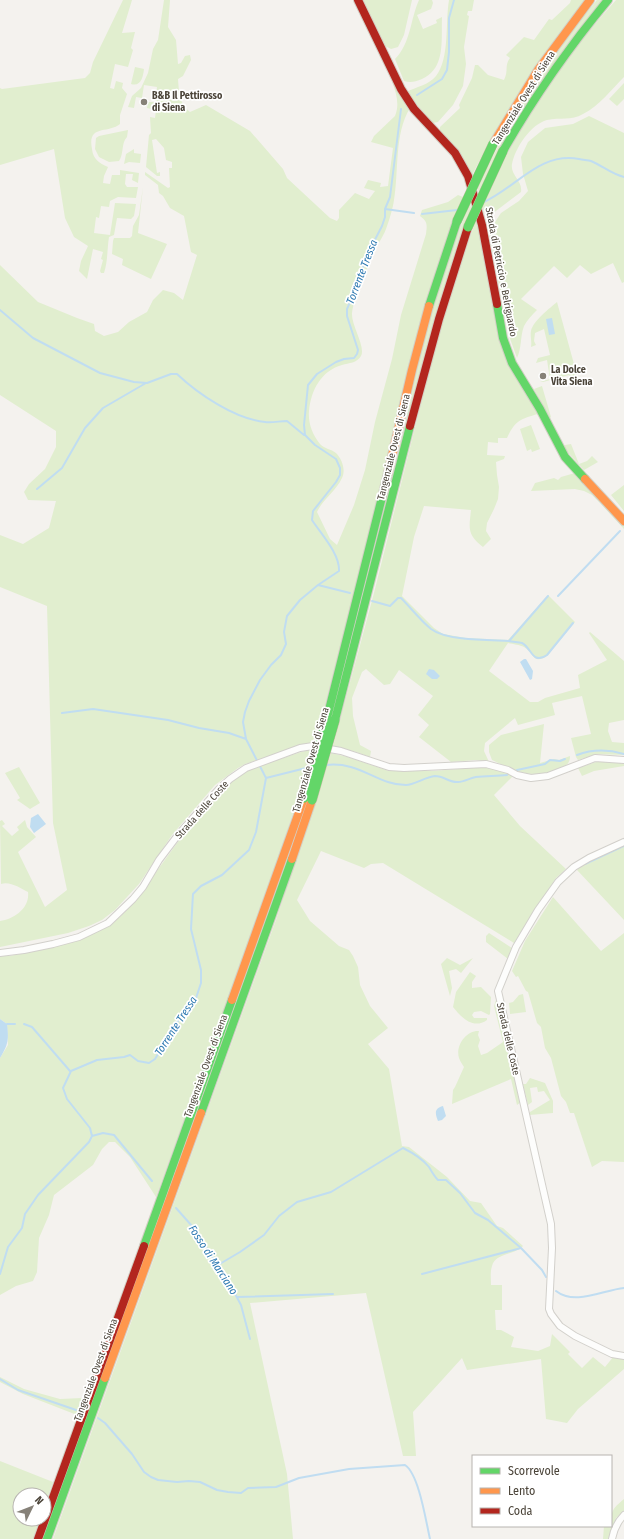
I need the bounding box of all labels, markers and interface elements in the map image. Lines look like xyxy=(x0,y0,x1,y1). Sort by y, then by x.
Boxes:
street label: Tangenziale Ovest di Siena xyxy=(490,49,558,147)
place label: B&B Il Pettirosso di Siena xyxy=(152,90,223,114)
marker: B&B Il Pettirosso di Siena xyxy=(139,97,149,107)
street label: Strada di Petriccio e Belriguardo xyxy=(483,206,519,338)
water label: Torrente Tressa xyxy=(344,238,380,306)
place label: La Dolce Vita Siena xyxy=(550,364,592,388)
marker: La Dolce Vita Siena xyxy=(538,371,548,381)
street label: Tangenziale Ovest di Siena xyxy=(375,393,413,501)
street label: Tangenziale Ovest di Siena xyxy=(290,706,332,814)
street label: Strada delle Coste xyxy=(173,778,231,842)
water label: Torrente Tressa xyxy=(152,994,200,1058)
street label: Strada delle Coste xyxy=(494,1001,522,1077)
street label: Tangenziale Ovest di Siena xyxy=(182,1013,230,1119)
water label: Fosso di Marciano xyxy=(186,1223,240,1297)
street label: Tangenziale Ovest di Siena xyxy=(72,1317,120,1423)
legend xyxy=(472,1455,612,1527)
text: Scorrevole xyxy=(508,1464,560,1478)
text: Lento xyxy=(508,1484,535,1498)
north arrow xyxy=(12,1487,52,1527)
text: N xyxy=(32,1494,46,1507)
text: Coda xyxy=(508,1504,533,1518)

